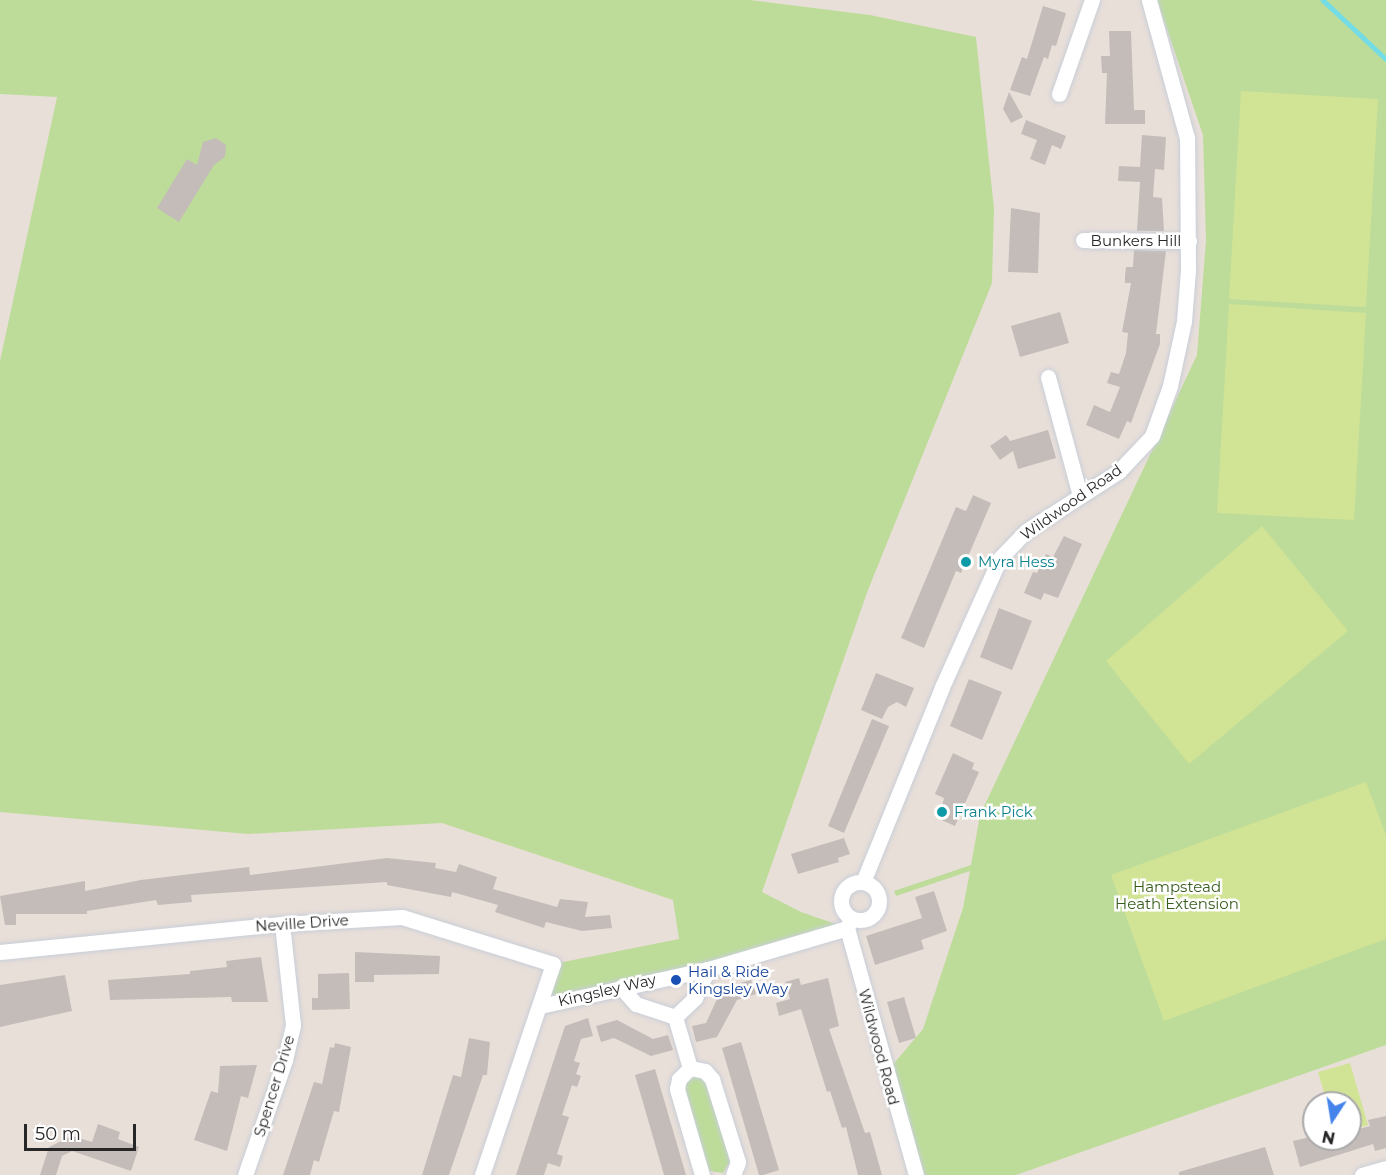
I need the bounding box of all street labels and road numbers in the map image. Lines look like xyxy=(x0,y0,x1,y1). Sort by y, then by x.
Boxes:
street label: Bunkers Hill xyxy=(1091,232,1181,250)
street label: Wildwood Road xyxy=(1017,460,1125,544)
street label: Neville Drive xyxy=(255,911,349,935)
street label: Kingsley Way xyxy=(556,970,658,1010)
street label: Wildwood Road xyxy=(855,987,903,1107)
street label: Spencer Drive xyxy=(250,1033,298,1139)

